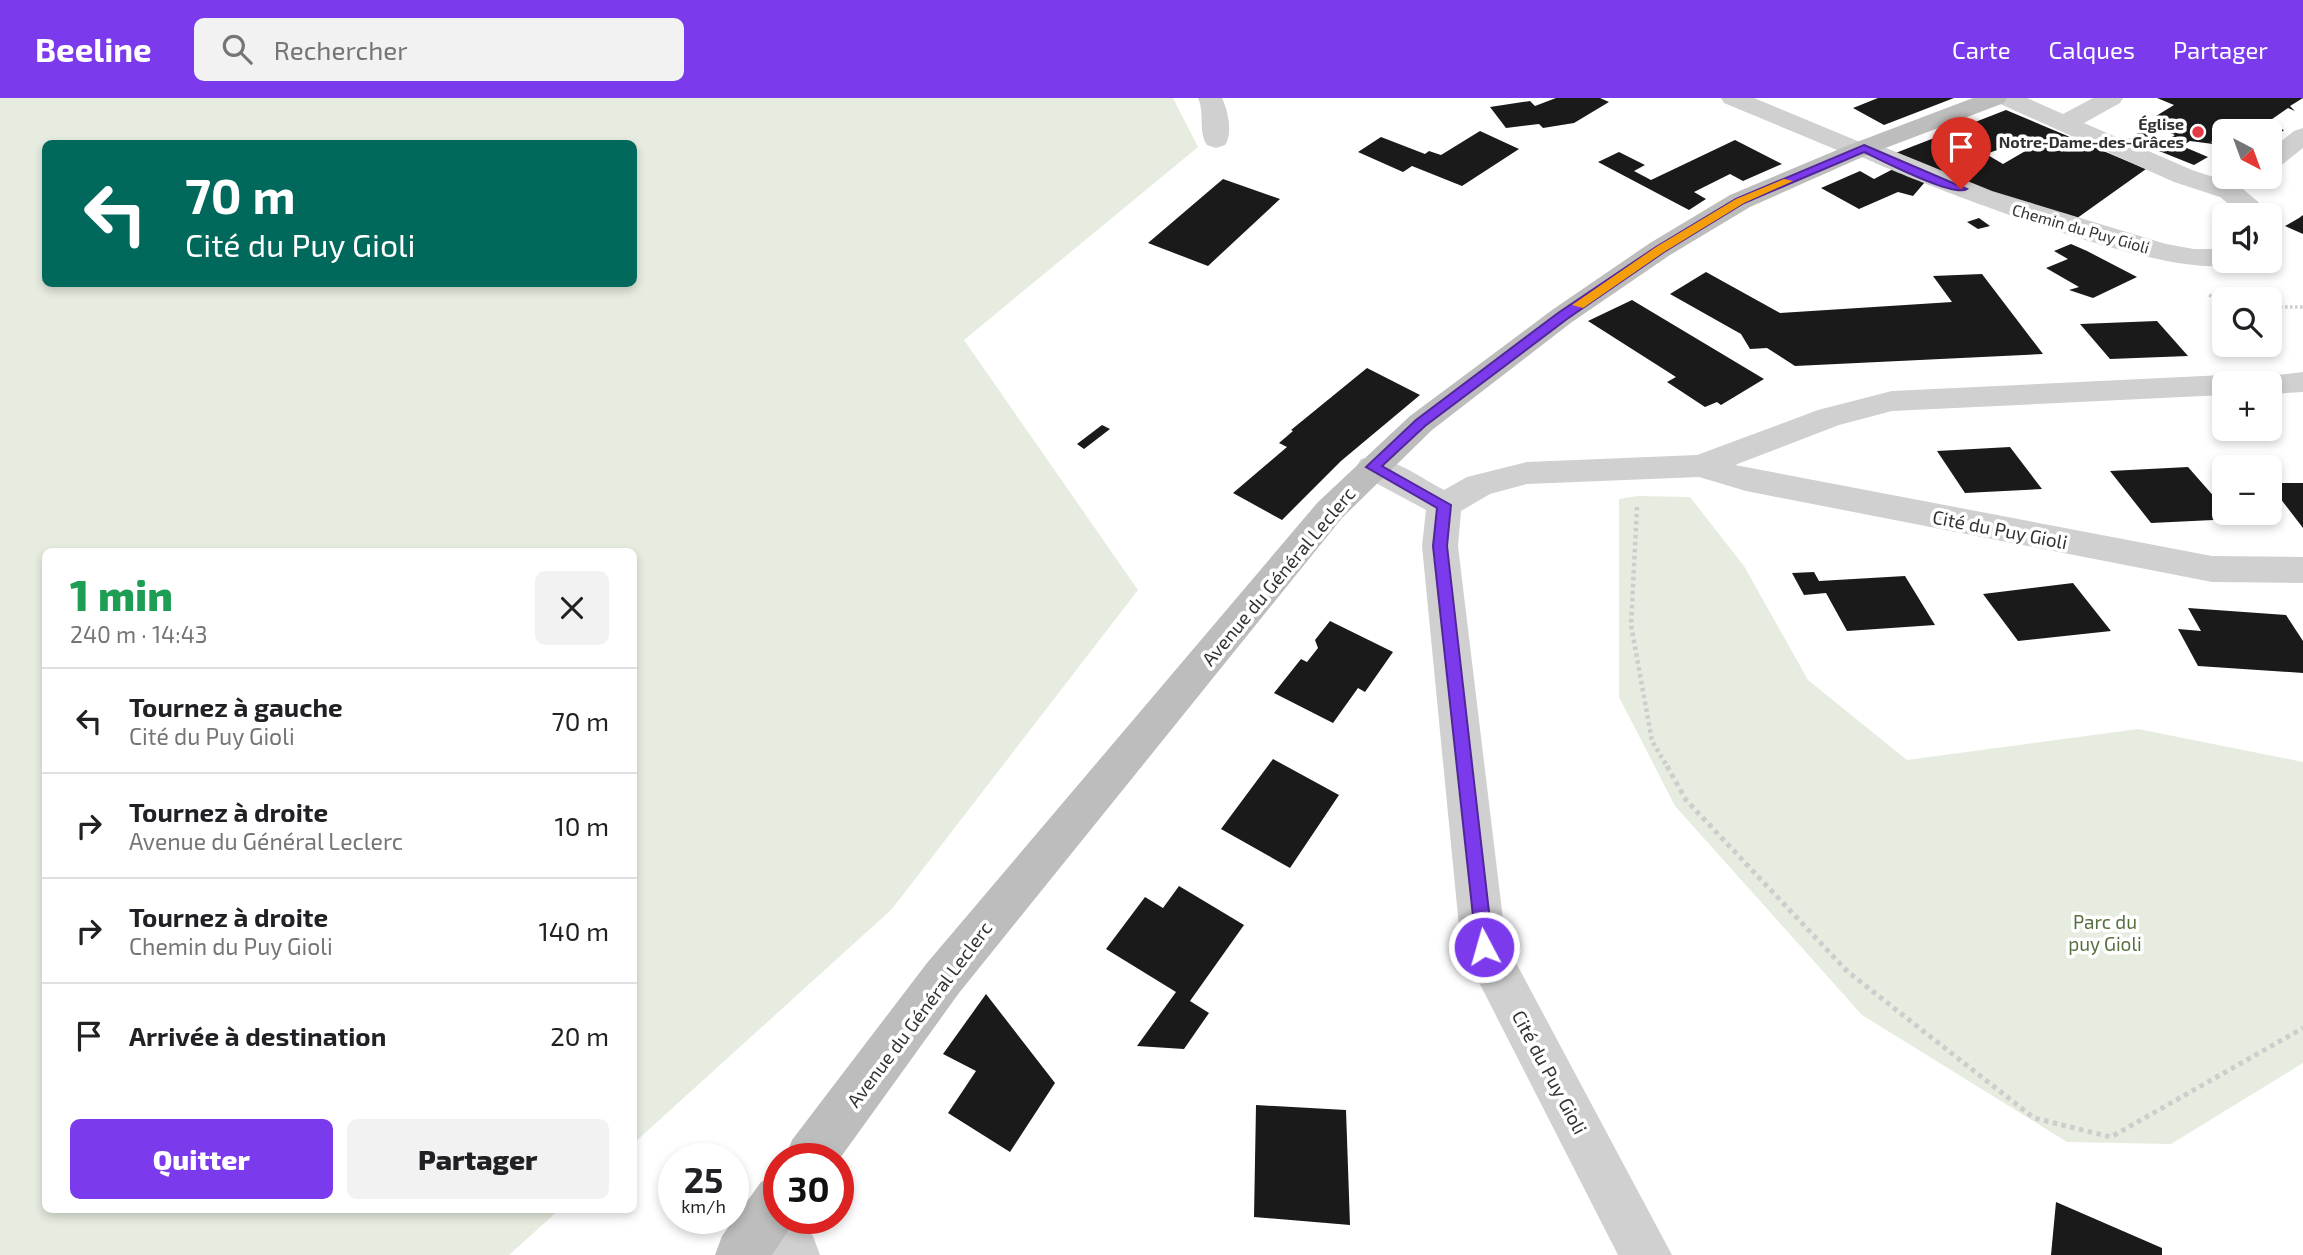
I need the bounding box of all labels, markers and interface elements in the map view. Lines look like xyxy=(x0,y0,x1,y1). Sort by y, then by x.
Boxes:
search box xyxy=(194,18,684,81)
text: Beeline xyxy=(35,29,152,69)
icon: search xyxy=(218,30,256,68)
text: Rechercher xyxy=(274,34,408,65)
text: Carte xyxy=(1952,35,2011,64)
text: Calques xyxy=(2049,35,2135,64)
text: Partager xyxy=(2173,35,2268,64)
place label: Église Notre-Dame-des-Grâces xyxy=(1999,114,2184,151)
pin xyxy=(1931,117,1991,189)
north arrow xyxy=(2212,119,2282,189)
map controls xyxy=(2212,119,2282,525)
marker: Église Notre-Dame-des-Grâces xyxy=(2190,124,2206,140)
icon: arrive xyxy=(1942,128,1980,166)
text: 70 m xyxy=(185,165,296,224)
icon: left xyxy=(70,168,161,259)
street label: Chemin du Puy Gioli xyxy=(2010,199,2152,257)
button: sound xyxy=(2212,203,2282,273)
text: Cité du Puy Gioli xyxy=(185,225,416,263)
button: search xyxy=(2212,287,2282,357)
button: + xyxy=(2212,371,2282,441)
button: − xyxy=(2212,455,2282,525)
street label: Avenue du Général Leclerc xyxy=(1196,482,1360,670)
street label: Cité du Puy Gioli xyxy=(1931,505,2069,553)
text: 1 min xyxy=(70,569,173,619)
button: close xyxy=(535,571,609,645)
text: 240 m · 14:43 xyxy=(70,620,208,648)
text: Tournez à gauche xyxy=(129,691,343,722)
icon: left xyxy=(70,702,108,740)
text: 70 m xyxy=(551,705,609,736)
text: Cité du Puy Gioli xyxy=(129,722,295,750)
text: Tournez à droite xyxy=(129,796,328,827)
icon: right xyxy=(70,807,108,845)
text: 10 m xyxy=(554,810,609,841)
text: Avenue du Général Leclerc xyxy=(129,827,403,855)
text: Tournez à droite xyxy=(129,901,328,932)
position arrow xyxy=(1447,910,1521,984)
park label: Parc du puy Gioli xyxy=(2068,910,2142,955)
icon: right xyxy=(70,912,108,950)
text: 140 m xyxy=(538,915,609,946)
street label: Avenue du Général Leclerc xyxy=(842,917,996,1111)
text: Chemin du Puy Gioli xyxy=(129,932,333,960)
street label: Cité du Puy Gioli xyxy=(1508,1006,1592,1138)
icon: arrive xyxy=(70,1017,108,1055)
text: Arrivée à destination xyxy=(129,1020,386,1051)
text: 20 m xyxy=(550,1020,609,1051)
button: Quitter xyxy=(70,1119,333,1199)
button: Partager xyxy=(347,1119,609,1199)
speed limit sign: 30 xyxy=(763,1143,854,1234)
text: 25 xyxy=(684,1158,723,1200)
text: km/h xyxy=(681,1195,726,1217)

